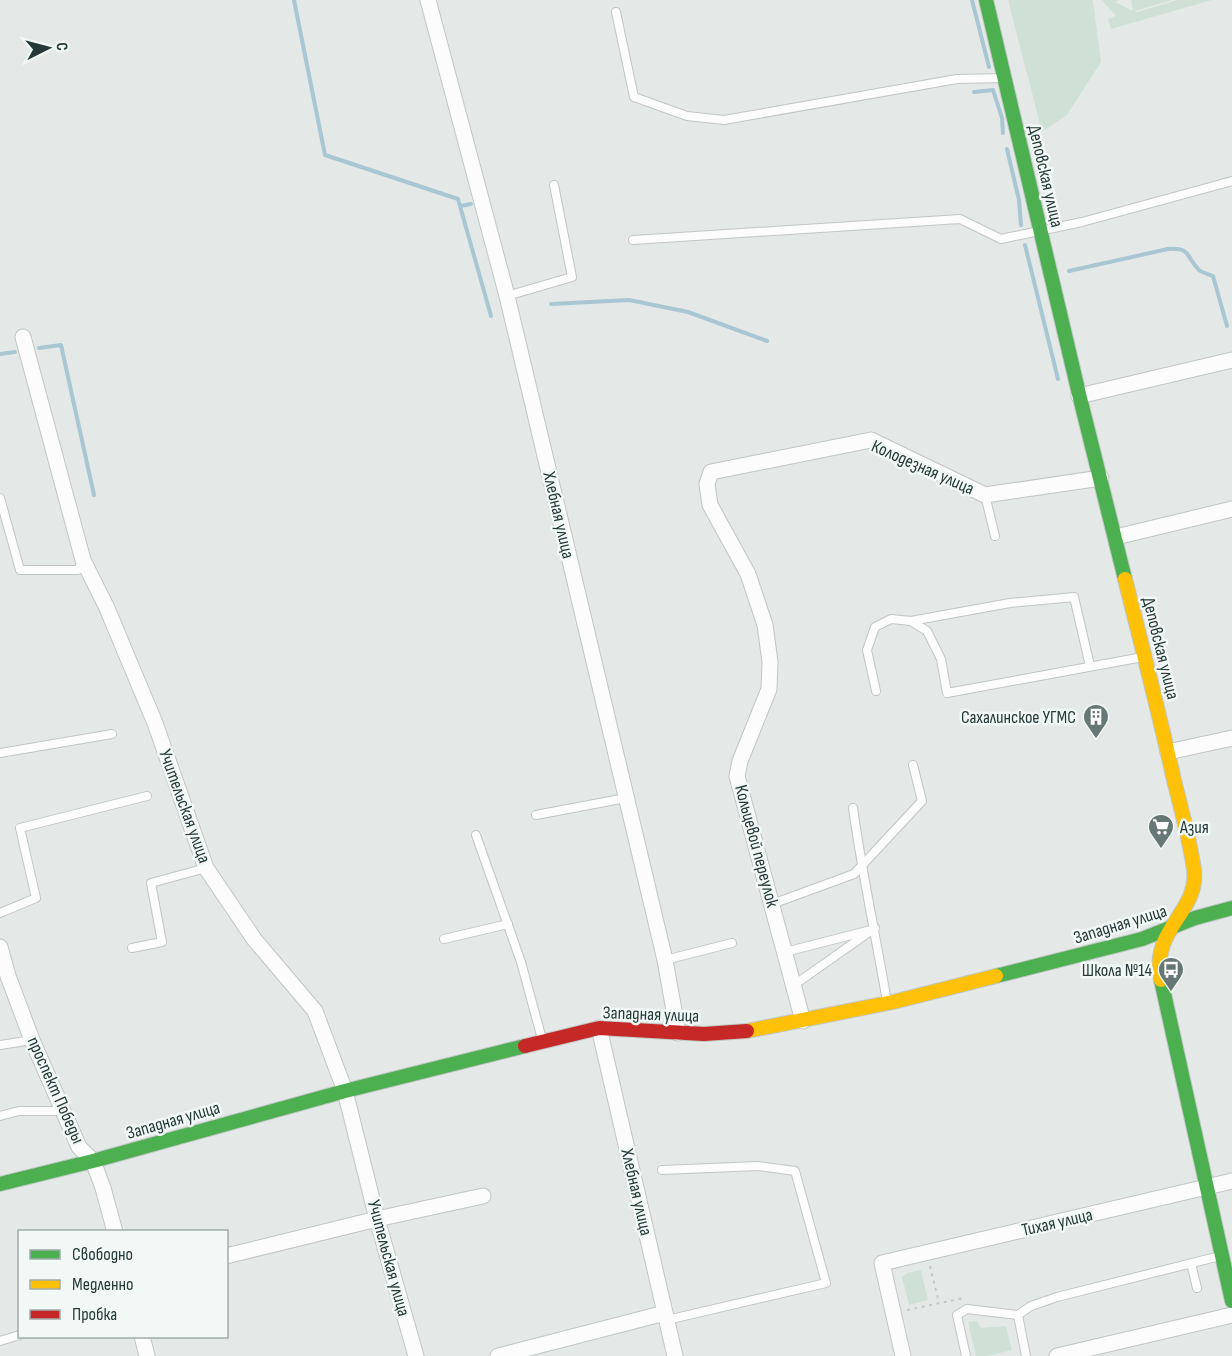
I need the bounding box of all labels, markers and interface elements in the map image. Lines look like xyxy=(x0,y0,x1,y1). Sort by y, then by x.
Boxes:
north arrow xyxy=(18,18,78,78)
text: С xyxy=(52,42,71,52)
street label: Деповская улица xyxy=(1024,123,1068,229)
street label: Колодезная улица xyxy=(868,436,977,499)
street label: Хлебная улица xyxy=(538,469,579,561)
street label: Деповская улица xyxy=(1138,595,1183,701)
building icon: Сахалинское УГМС xyxy=(1081,702,1111,740)
place label: Сахалинское УГМС xyxy=(961,707,1076,728)
street label: Учительская улица xyxy=(154,746,215,866)
street label: Кольцевой переулок xyxy=(730,783,783,910)
supermarket icon: Азия xyxy=(1146,812,1176,850)
place label: Азия xyxy=(1179,817,1209,838)
street label: Западная улица xyxy=(1071,900,1169,949)
bus stop icon: Школа №14 xyxy=(1156,955,1186,993)
place label: Школа №14 xyxy=(1082,960,1152,981)
street label: Западная улица xyxy=(602,1002,700,1027)
street label: проспект Победы xyxy=(23,1033,89,1147)
street label: Западная улица xyxy=(124,1097,222,1144)
street label: Хлебная улица xyxy=(616,1146,657,1238)
street label: Учительская улица xyxy=(363,1198,414,1319)
street label: Тихая улица xyxy=(1020,1204,1095,1241)
legend xyxy=(18,1230,228,1338)
text: Свободно xyxy=(72,1244,133,1265)
text: Медленно xyxy=(72,1274,134,1295)
text: Пробка xyxy=(72,1304,117,1325)

